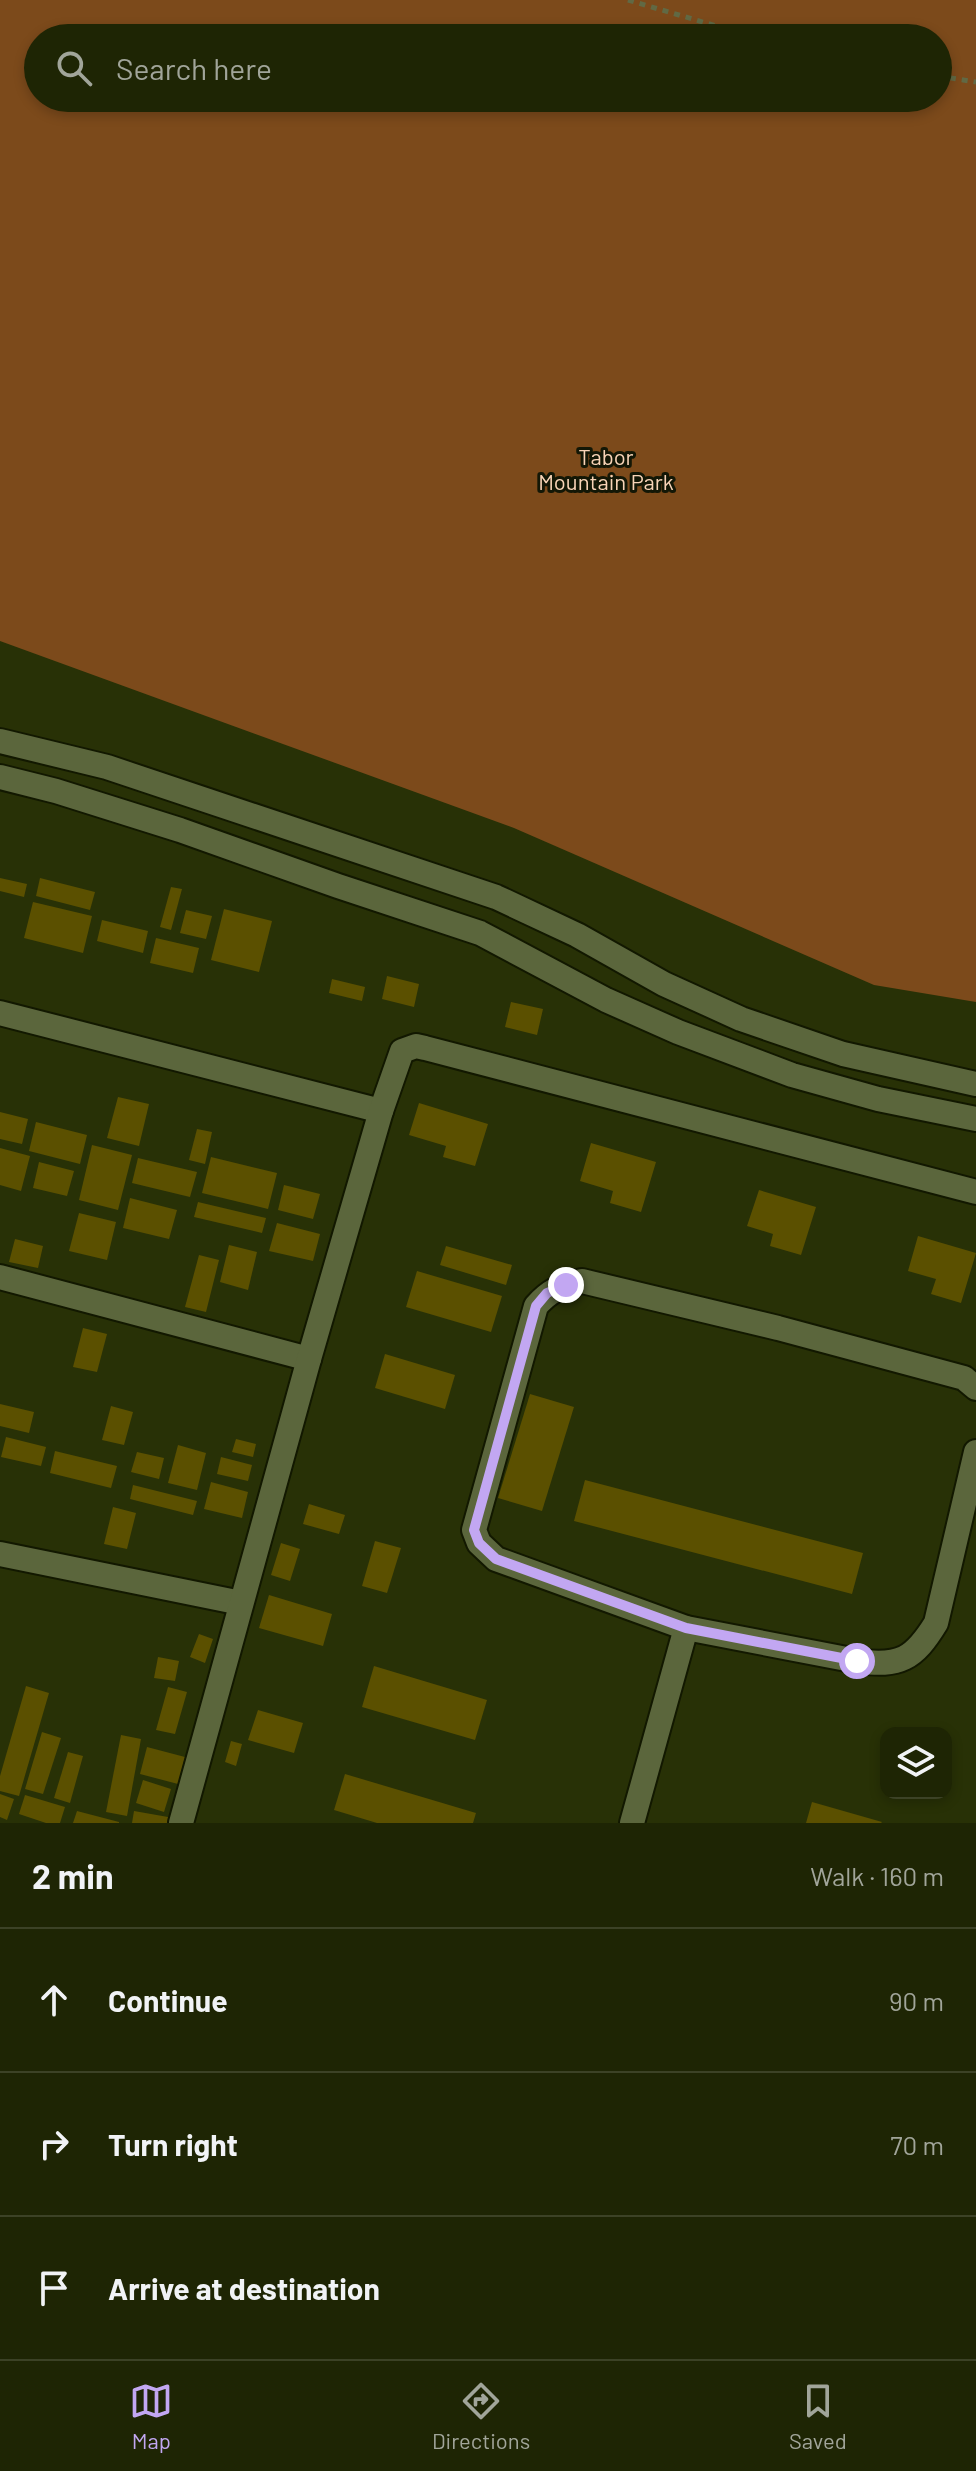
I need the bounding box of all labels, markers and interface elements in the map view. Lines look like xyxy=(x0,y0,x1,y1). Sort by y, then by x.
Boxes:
search box xyxy=(24,24,952,112)
icon: search xyxy=(52,46,96,90)
text: Search here xyxy=(116,50,272,86)
park label: Tabor Mountain Park xyxy=(538,443,674,494)
route end xyxy=(548,1267,584,1303)
route start xyxy=(839,1643,875,1679)
map controls xyxy=(880,1727,952,1799)
button: layers xyxy=(880,1727,952,1799)
text: 2 min xyxy=(32,1855,114,1896)
text: Walk · 160 m xyxy=(810,1860,944,1891)
icon: ahead xyxy=(32,1978,76,2022)
text: Continue xyxy=(108,1982,228,2018)
text: 90 m xyxy=(889,1985,944,2016)
icon: right xyxy=(32,2122,76,2166)
text: Turn right xyxy=(108,2126,238,2162)
text: 70 m xyxy=(890,2129,944,2160)
icon: arrive xyxy=(32,2266,76,2310)
text: Arrive at destination xyxy=(108,2270,380,2306)
tab: Map xyxy=(129,2379,173,2453)
tab: Directions xyxy=(432,2379,530,2453)
tab: Saved xyxy=(789,2379,847,2453)

